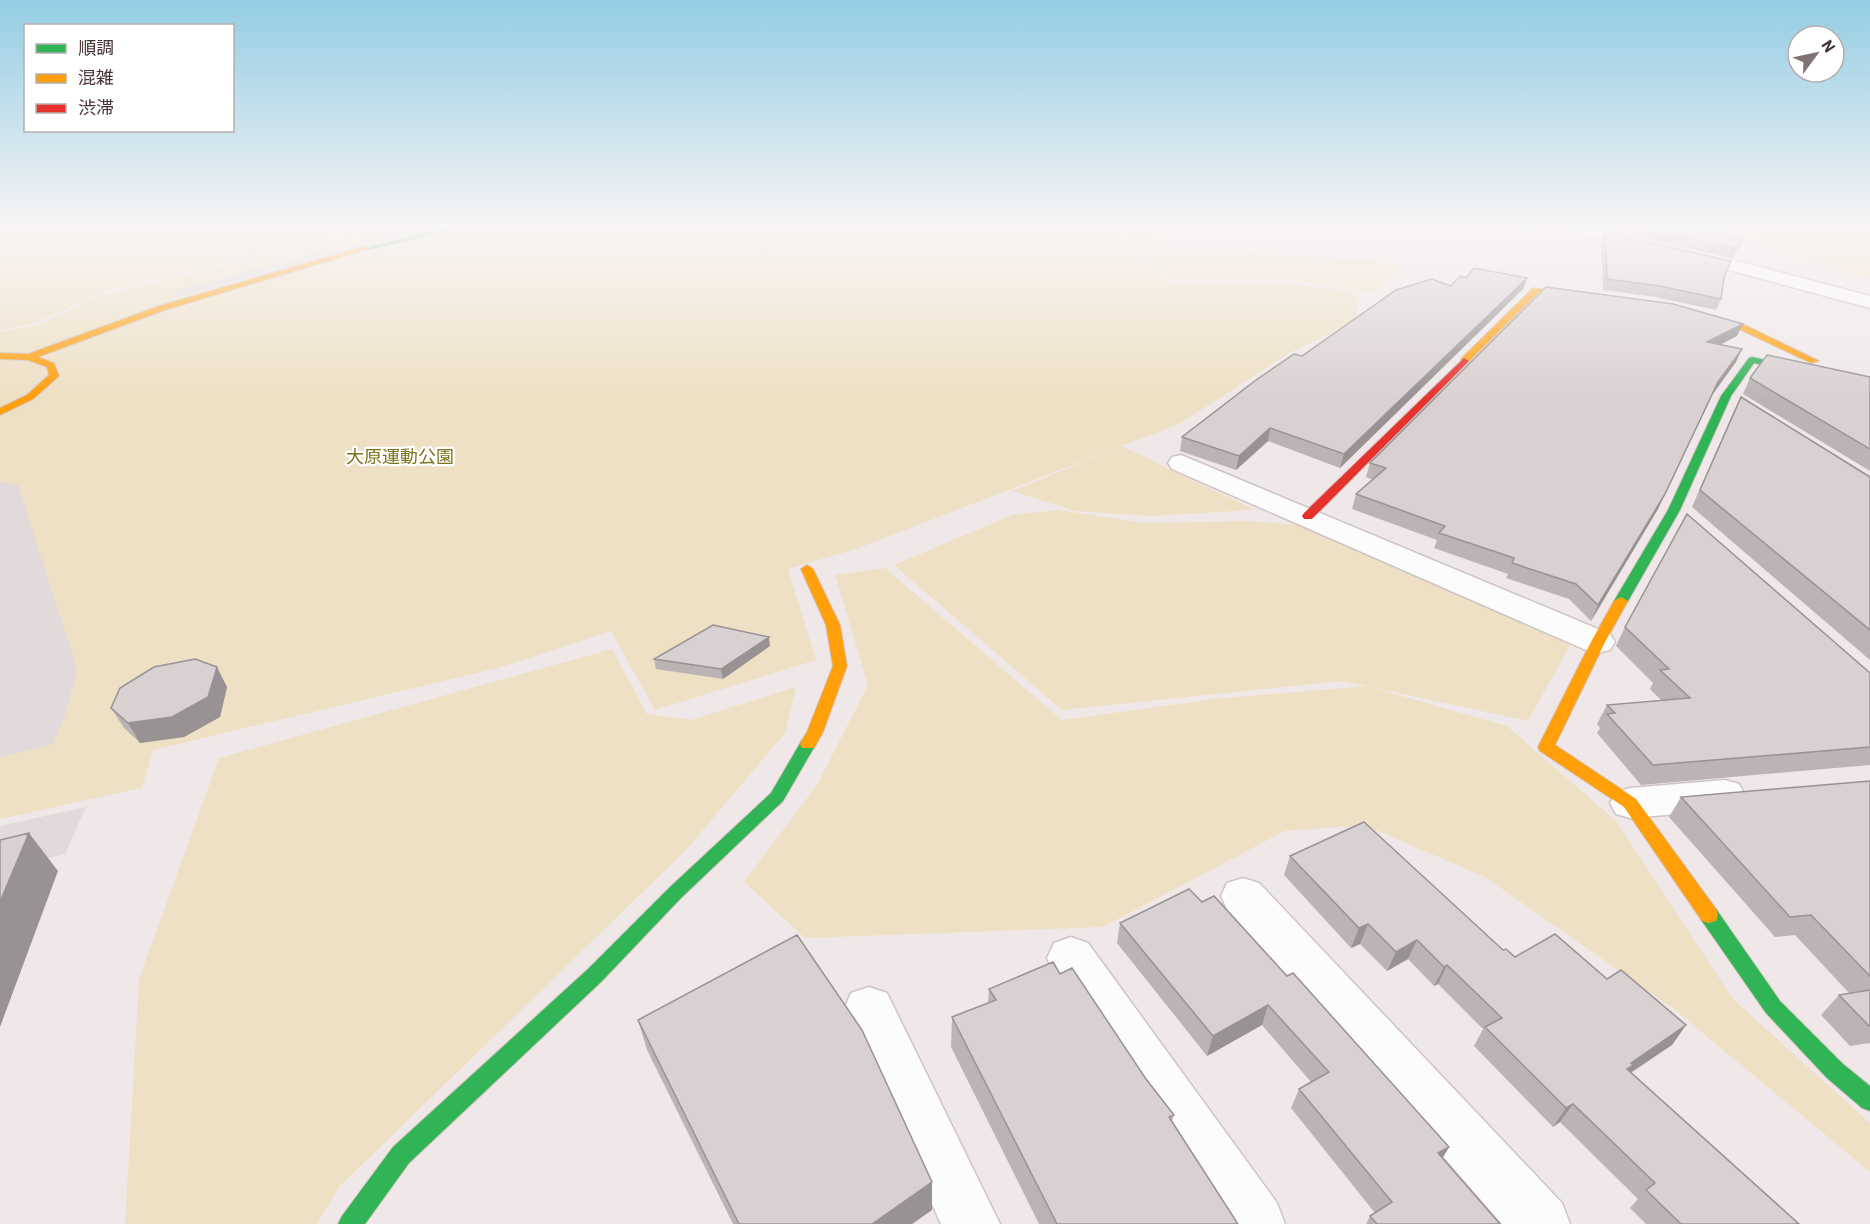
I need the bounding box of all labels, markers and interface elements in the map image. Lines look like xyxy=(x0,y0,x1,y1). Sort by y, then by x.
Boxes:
legend xyxy=(24,24,234,132)
north arrow xyxy=(1786,24,1846,84)
text: 順調 xyxy=(78,36,114,58)
text: N xyxy=(1818,36,1840,55)
text: 混雑 xyxy=(78,66,114,88)
text: 渋滞 xyxy=(78,96,114,118)
park label: 大原運動公園 xyxy=(346,445,454,467)

